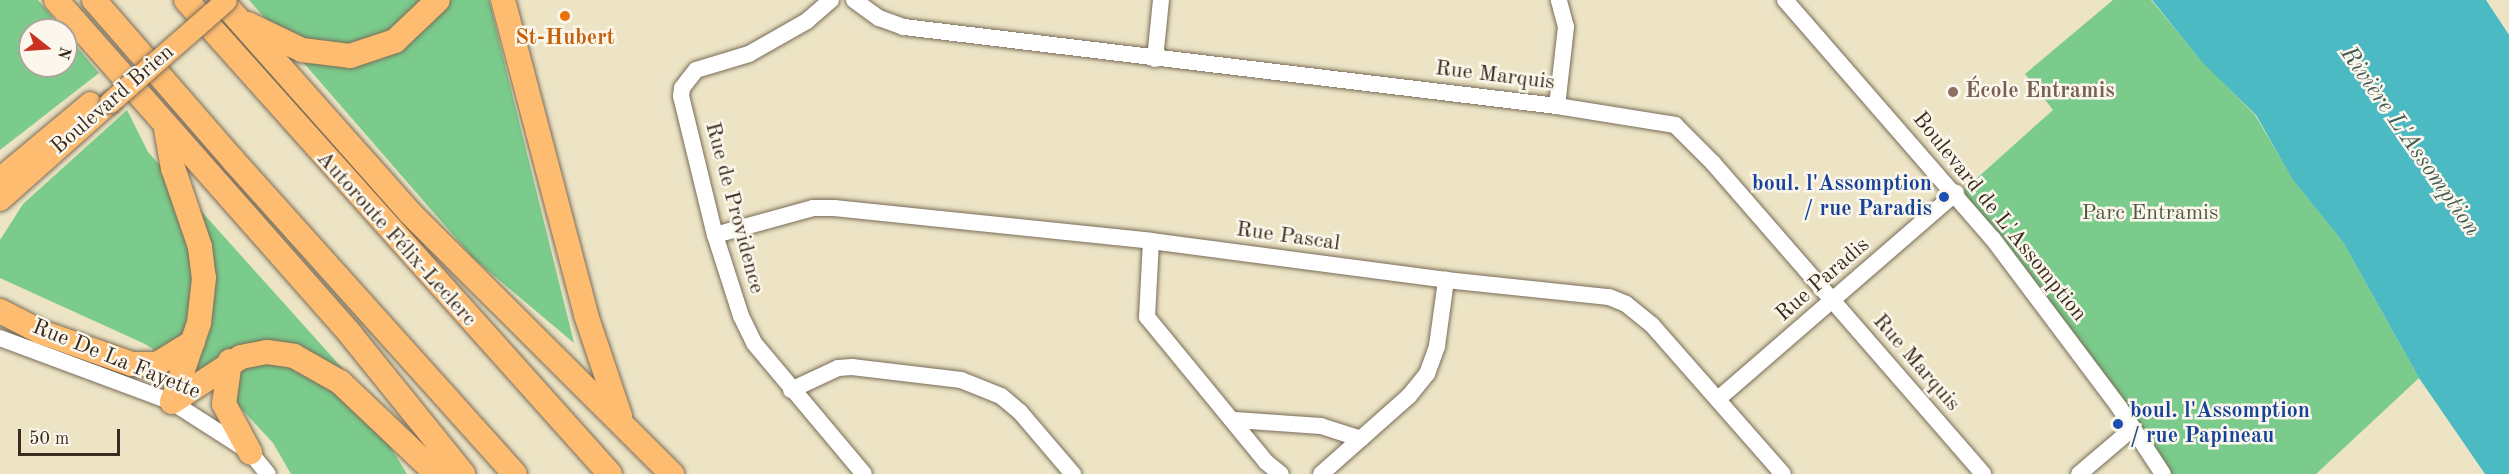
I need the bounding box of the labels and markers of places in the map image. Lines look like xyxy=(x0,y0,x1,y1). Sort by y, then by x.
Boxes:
marker: St-Hubert xyxy=(558,9,572,23)
place label: St-Hubert xyxy=(515,26,615,52)
place label: École Entramis xyxy=(1965,79,2115,105)
marker: École Entramis xyxy=(1946,85,1960,99)
place label: boul. l'Assomption / rue Paradis xyxy=(1752,171,1932,222)
marker: boul. l'Assomption / rue Paradis xyxy=(1937,190,1951,204)
place label: boul. l'Assomption / rue Papineau xyxy=(2130,398,2310,450)
marker: boul. l'Assomption / rue Papineau xyxy=(2111,417,2125,431)

